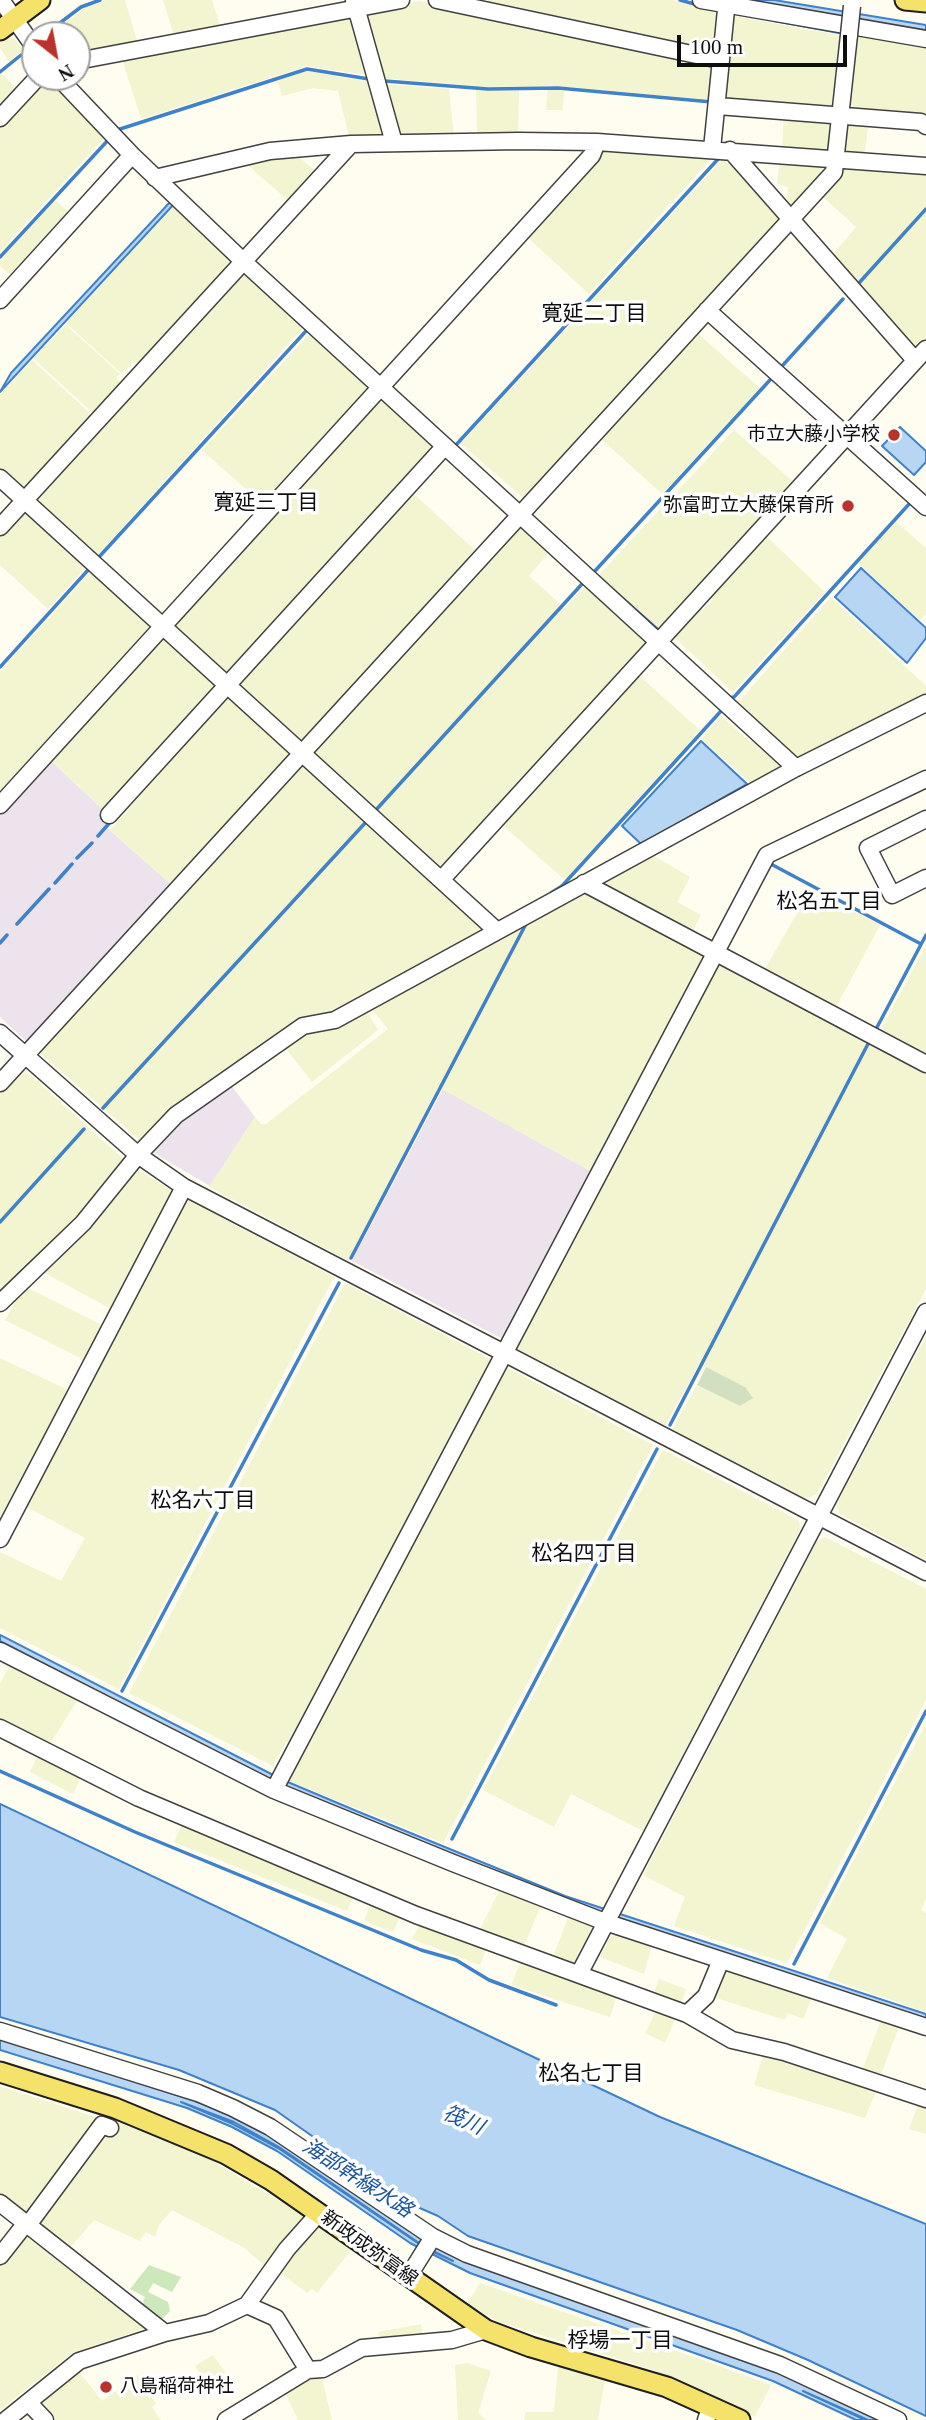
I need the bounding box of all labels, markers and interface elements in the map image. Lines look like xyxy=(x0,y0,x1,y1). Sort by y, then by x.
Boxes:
north arrow xyxy=(21,21,91,91)
scale bar xyxy=(681,21,851,65)
text: 100 m xyxy=(690,35,743,59)
text: N xyxy=(55,60,77,85)
district label: 寛延二丁目 xyxy=(542,301,646,327)
place label: 市立大藤小学校 xyxy=(747,424,880,446)
marker: 市立大藤小学校 xyxy=(886,427,902,443)
district label: 寛延三丁目 xyxy=(214,490,318,516)
place label: 弥富町立大藤保育所 xyxy=(663,495,834,517)
marker: 弥富町立大藤保育所 xyxy=(840,498,856,514)
district label: 松名五丁目 xyxy=(777,889,881,915)
district label: 松名六丁目 xyxy=(151,1488,255,1514)
district label: 松名四丁目 xyxy=(532,1541,636,1567)
district label: 松名七丁目 xyxy=(539,2061,643,2087)
water label: 筏川 xyxy=(439,2101,487,2141)
water label: 海部幹線水路 xyxy=(297,2134,417,2224)
street label: 新政成弥富線 xyxy=(316,2206,422,2292)
district label: 桴場一丁目 xyxy=(568,2328,672,2354)
place label: 八島稲荷神社 xyxy=(120,2376,234,2398)
marker: 八島稲荷神社 xyxy=(98,2379,114,2395)

